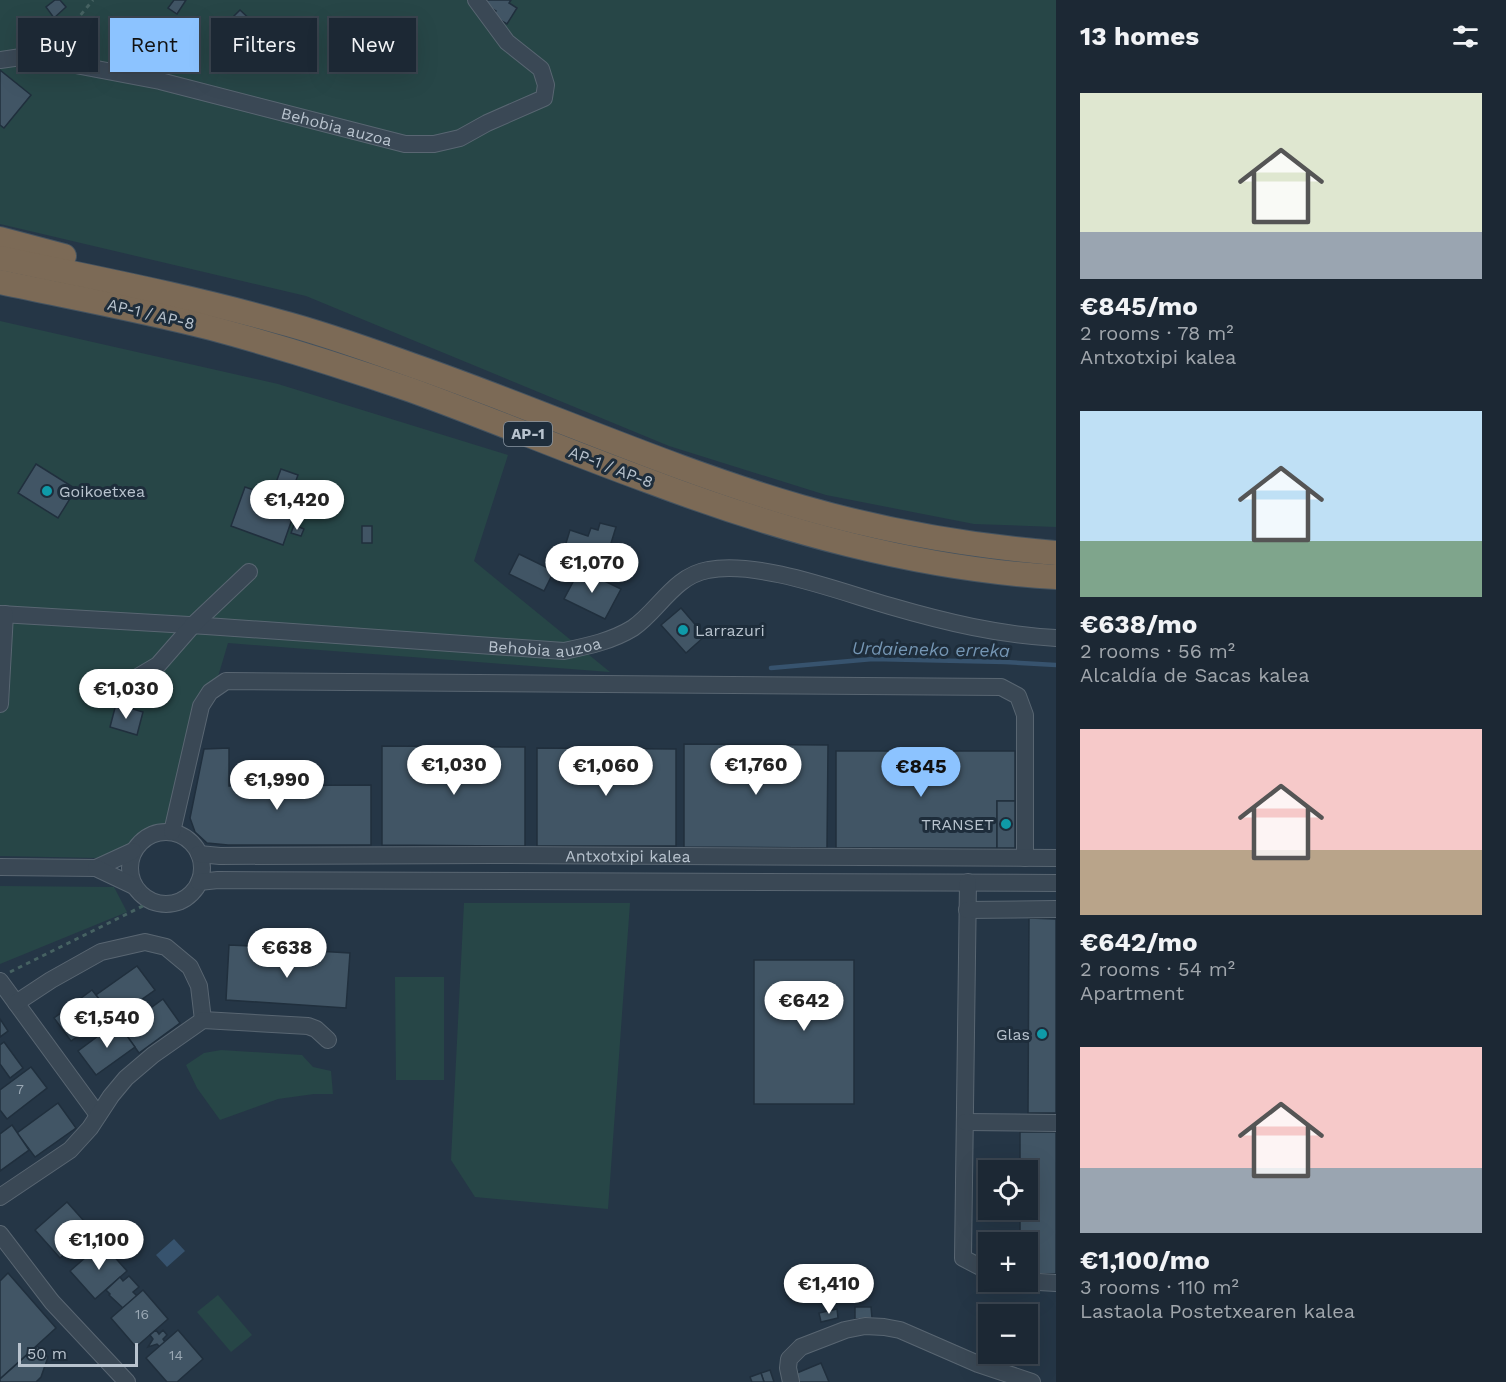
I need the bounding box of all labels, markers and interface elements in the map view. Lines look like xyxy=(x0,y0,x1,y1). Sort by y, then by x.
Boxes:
chip: Buy xyxy=(18,18,98,72)
chip: Rent xyxy=(110,18,199,72)
chip: Filters xyxy=(211,18,317,72)
chip: New xyxy=(329,18,416,72)
icon: filters xyxy=(1449,20,1482,53)
text: 13 homes xyxy=(1080,21,1199,51)
street label: Behobia auzoa xyxy=(279,103,394,150)
icon: home xyxy=(1227,132,1335,240)
text: €845/mo xyxy=(1080,291,1198,321)
street label: AP-1 / AP-8 xyxy=(106,295,196,333)
text: 2 rooms · 78 m² xyxy=(1080,321,1234,345)
text: Antxotxipi kalea xyxy=(1080,345,1236,369)
road number: AP-1 xyxy=(504,422,552,446)
street label: AP-1 / AP-8 xyxy=(566,442,656,492)
icon: home xyxy=(1227,450,1335,558)
pin: €1,420 xyxy=(248,480,346,531)
place label: Goikoetxea xyxy=(59,482,145,501)
marker: Goikoetxea xyxy=(40,484,54,498)
text: €1,420 xyxy=(264,487,330,511)
pin: €1,070 xyxy=(543,543,641,594)
text: €1,070 xyxy=(559,550,625,574)
text: €638/mo xyxy=(1080,609,1197,639)
place label: Larrazuri xyxy=(695,621,765,640)
marker: Larrazuri xyxy=(676,623,690,637)
street label: Behobia auzoa xyxy=(487,633,603,661)
water label: Urdaieneko erreka xyxy=(852,637,1010,661)
text: 2 rooms · 56 m² xyxy=(1080,639,1235,663)
text: Alcaldía de Sacas kalea xyxy=(1080,663,1310,687)
pin: €1,030 xyxy=(77,669,175,720)
text: €1,030 xyxy=(93,676,159,700)
pin: €1,030 xyxy=(405,745,503,796)
pin: €1,760 xyxy=(707,745,805,796)
pin: €1,060 xyxy=(557,746,655,797)
pin: €845 xyxy=(885,747,957,798)
text: €1,030 xyxy=(421,752,487,776)
text: €1,760 xyxy=(724,752,788,776)
text: €1,060 xyxy=(573,753,639,777)
text: €845 xyxy=(895,754,947,778)
pin: €1,990 xyxy=(228,760,326,811)
text: €1,990 xyxy=(244,767,310,791)
icon: home xyxy=(1227,768,1335,876)
place label: TRANSET xyxy=(921,815,994,834)
marker: TRANSET xyxy=(999,817,1013,831)
street label: Antxotxipi kalea xyxy=(565,846,691,866)
text: €642/mo xyxy=(1080,927,1198,957)
pin: €638 xyxy=(251,928,323,979)
text: €638 xyxy=(262,935,312,959)
text: 2 rooms · 54 m² xyxy=(1080,957,1235,981)
pin: €642 xyxy=(768,981,840,1032)
text: Apartment xyxy=(1080,981,1184,1005)
text: €642 xyxy=(779,988,829,1012)
pin: €1,540 xyxy=(58,998,156,1049)
text: €1,540 xyxy=(74,1005,140,1029)
place label: Glas xyxy=(996,1025,1030,1044)
marker: Glas xyxy=(1035,1027,1049,1041)
house number: 7 xyxy=(16,1081,24,1097)
icon: home xyxy=(1227,1086,1335,1194)
map controls xyxy=(978,1160,1038,1364)
button: locate xyxy=(978,1160,1038,1220)
pin: €1,100 xyxy=(50,1220,148,1271)
text: €1,100 xyxy=(69,1227,129,1251)
button: + xyxy=(978,1232,1038,1292)
text: €1,100/mo xyxy=(1080,1245,1210,1275)
pin: €1,410 xyxy=(780,1264,878,1315)
text: €1,410 xyxy=(798,1271,860,1295)
text: 3 rooms · 110 m² xyxy=(1080,1275,1239,1299)
text: Lastaola Postetxearen kalea xyxy=(1080,1299,1355,1323)
button: − xyxy=(978,1304,1038,1364)
house number: 16 xyxy=(135,1306,149,1322)
scale bar xyxy=(18,1340,138,1368)
text: 50 m xyxy=(27,1344,67,1363)
house number: 14 xyxy=(169,1347,183,1363)

